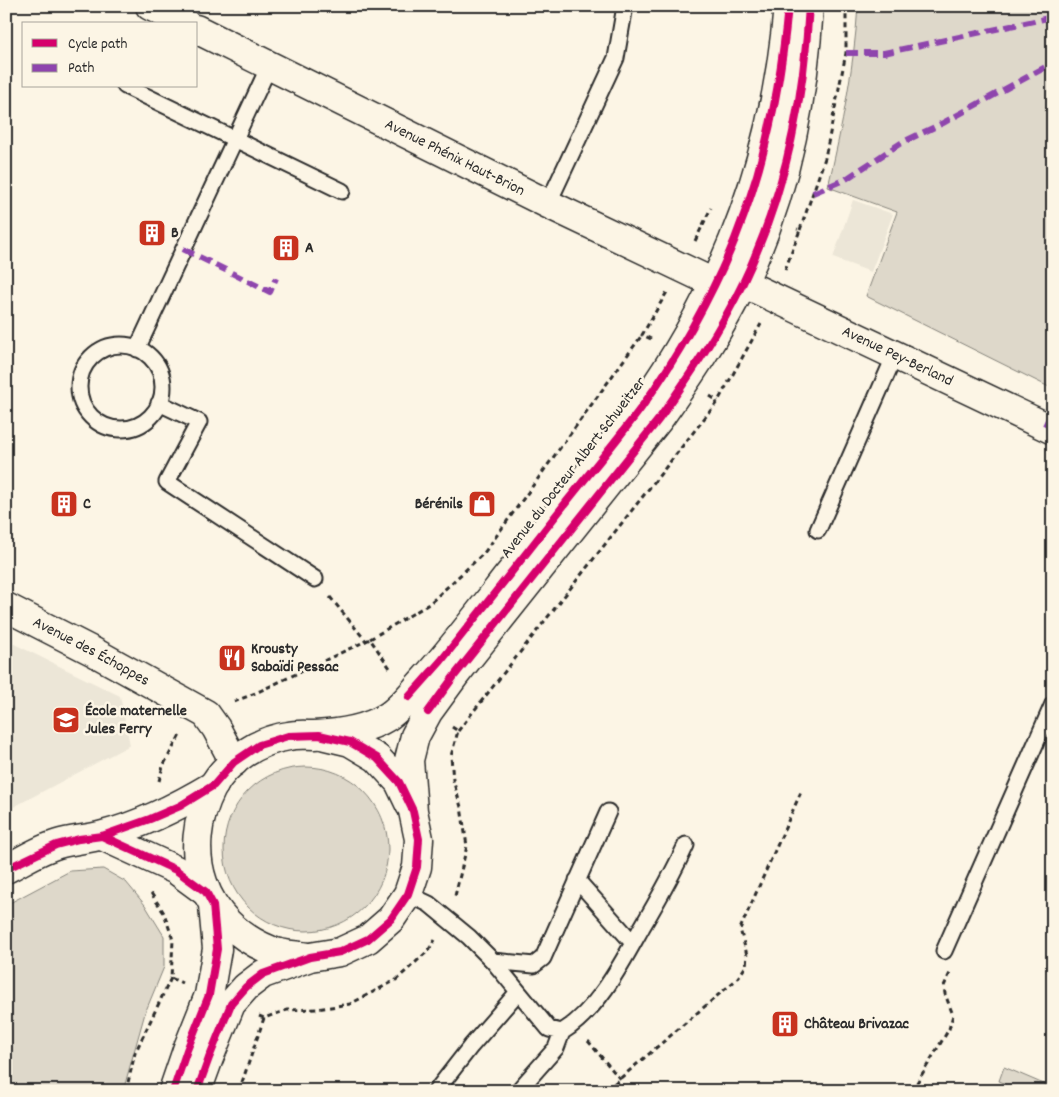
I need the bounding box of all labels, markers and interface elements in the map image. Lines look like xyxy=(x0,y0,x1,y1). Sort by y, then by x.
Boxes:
legend xyxy=(22,22,198,88)
text: Cycle path xyxy=(68,34,128,56)
text: Path xyxy=(68,58,94,80)
street label: Avenue Phénix Haut-Brion xyxy=(381,113,529,202)
building icon: B xyxy=(137,218,167,248)
place label: B xyxy=(171,222,179,245)
building icon: A xyxy=(271,233,301,263)
place label: A xyxy=(305,237,314,260)
street label: Avenue Pey-Berland xyxy=(838,320,957,392)
street label: Avenue du Docteur Albert Schweitzer xyxy=(496,372,652,564)
building icon: C xyxy=(49,489,79,519)
shop icon: Bérénils xyxy=(467,489,497,519)
place label: C xyxy=(83,493,91,516)
place label: Bérénils xyxy=(415,493,463,516)
street label: Avenue des Échoppes xyxy=(29,611,154,692)
place label: Krousty Sabaïdi Pessac xyxy=(251,638,339,679)
restaurant icon: Krousty Sabaïdi Pessac xyxy=(217,643,247,673)
place label: École maternelle Jules Ferry xyxy=(85,700,187,741)
school or university icon: École maternelle Jules Ferry xyxy=(51,705,81,735)
building icon: Château Brivazac xyxy=(770,1009,800,1039)
place label: Château Brivazac xyxy=(804,1013,909,1036)

